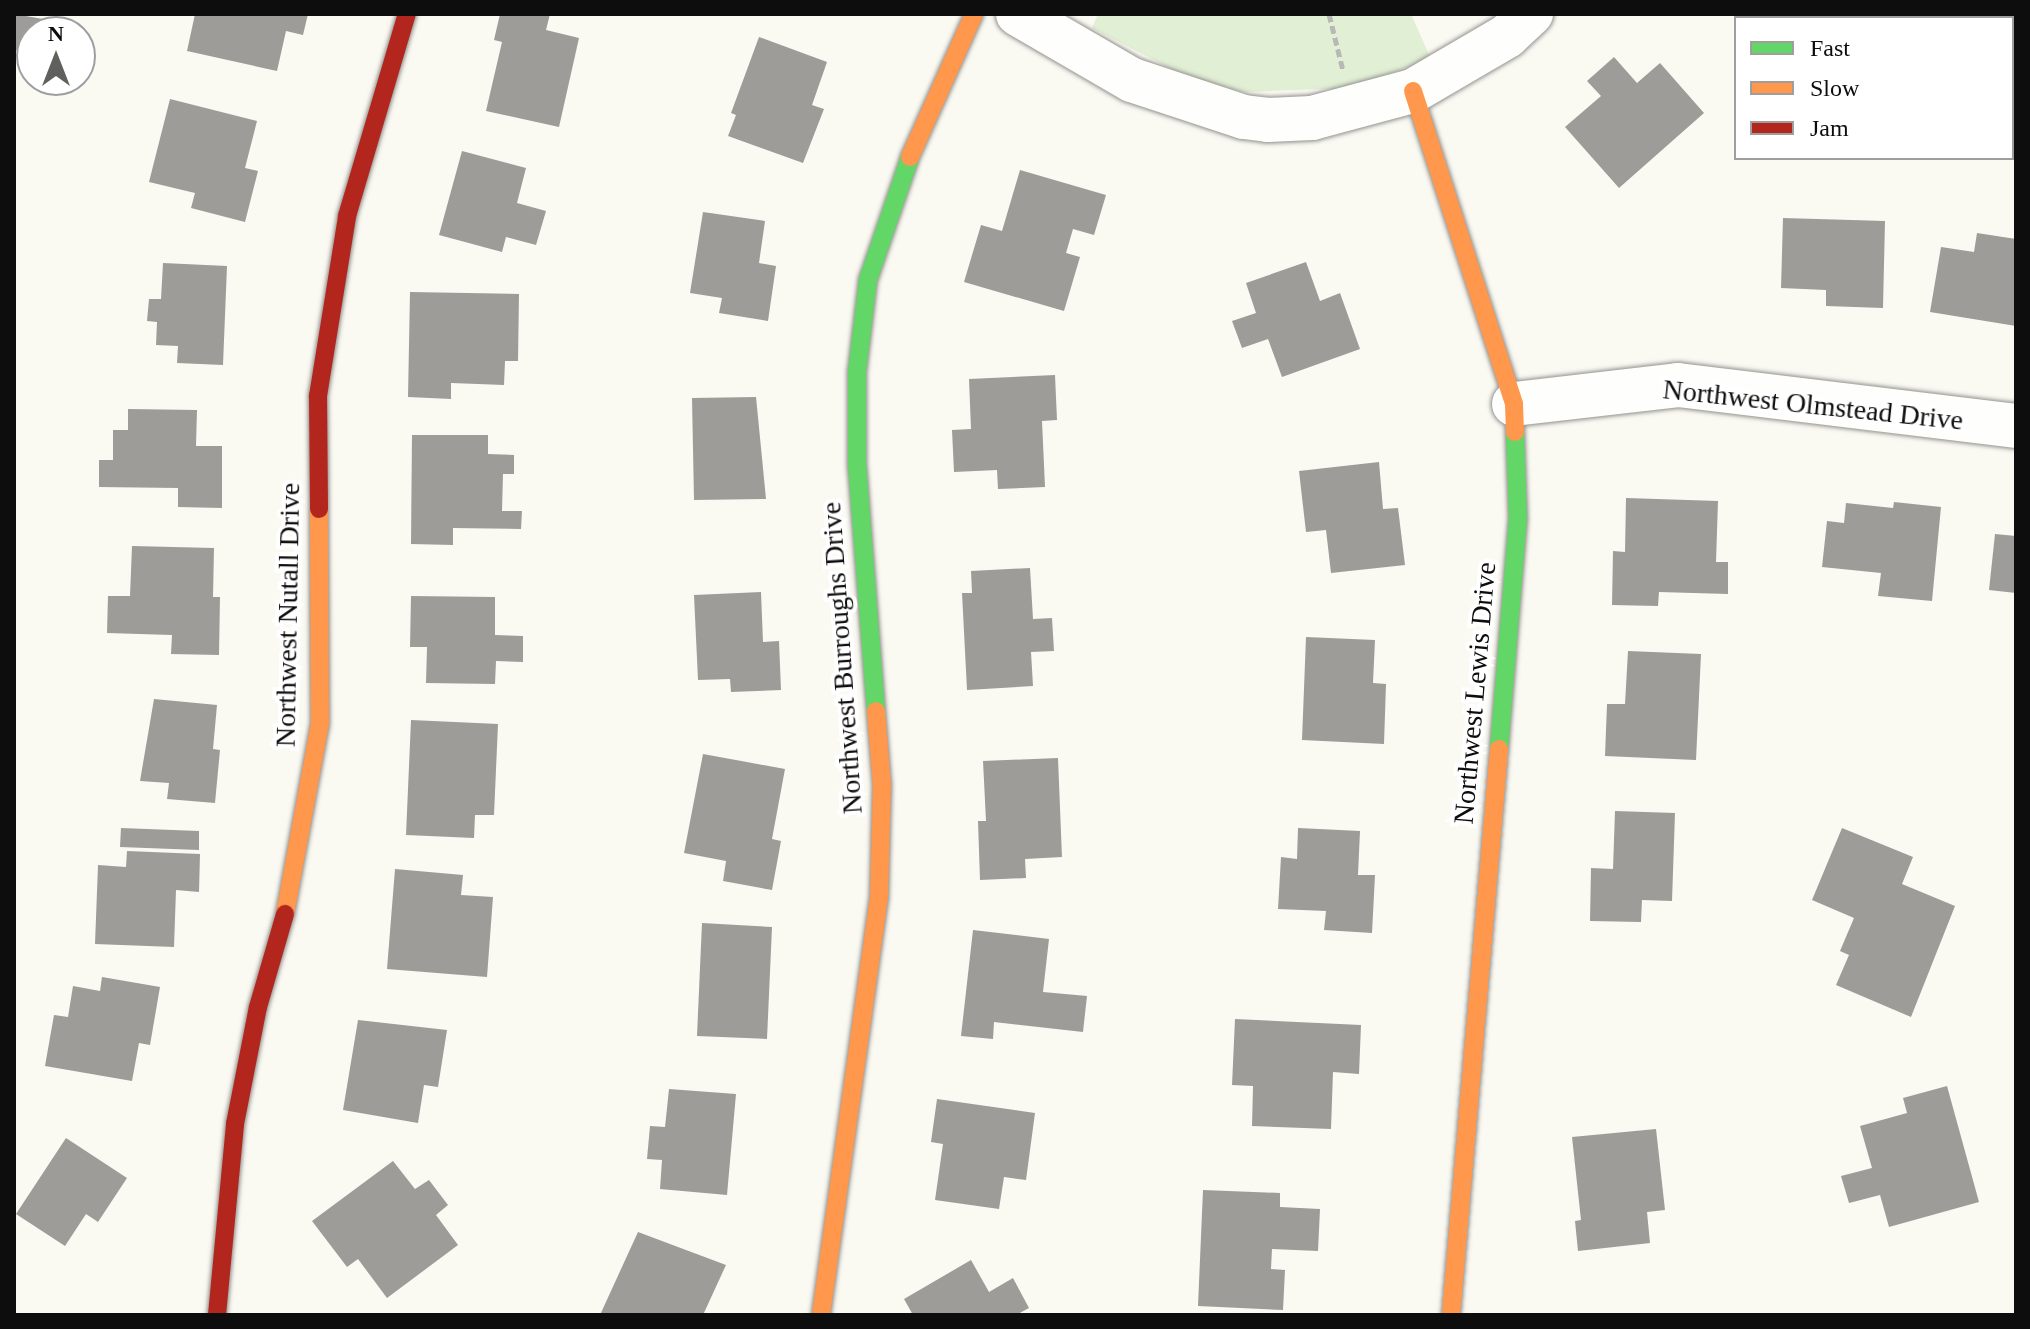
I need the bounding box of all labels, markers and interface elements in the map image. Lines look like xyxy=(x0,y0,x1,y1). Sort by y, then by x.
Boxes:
north arrow xyxy=(16,16,96,96)
legend xyxy=(1734,16,2014,160)
text: N xyxy=(48,21,64,46)
text: Fast xyxy=(1810,35,1850,61)
text: Slow xyxy=(1810,75,1859,101)
text: Jam xyxy=(1810,115,1849,141)
street label: Northwest Olmstead Drive xyxy=(1661,373,1965,437)
street label: Northwest Nutall Drive xyxy=(269,483,307,747)
street label: Northwest Burroughs Drive xyxy=(814,501,870,815)
street label: Northwest Lewis Drive xyxy=(1447,561,1503,825)

